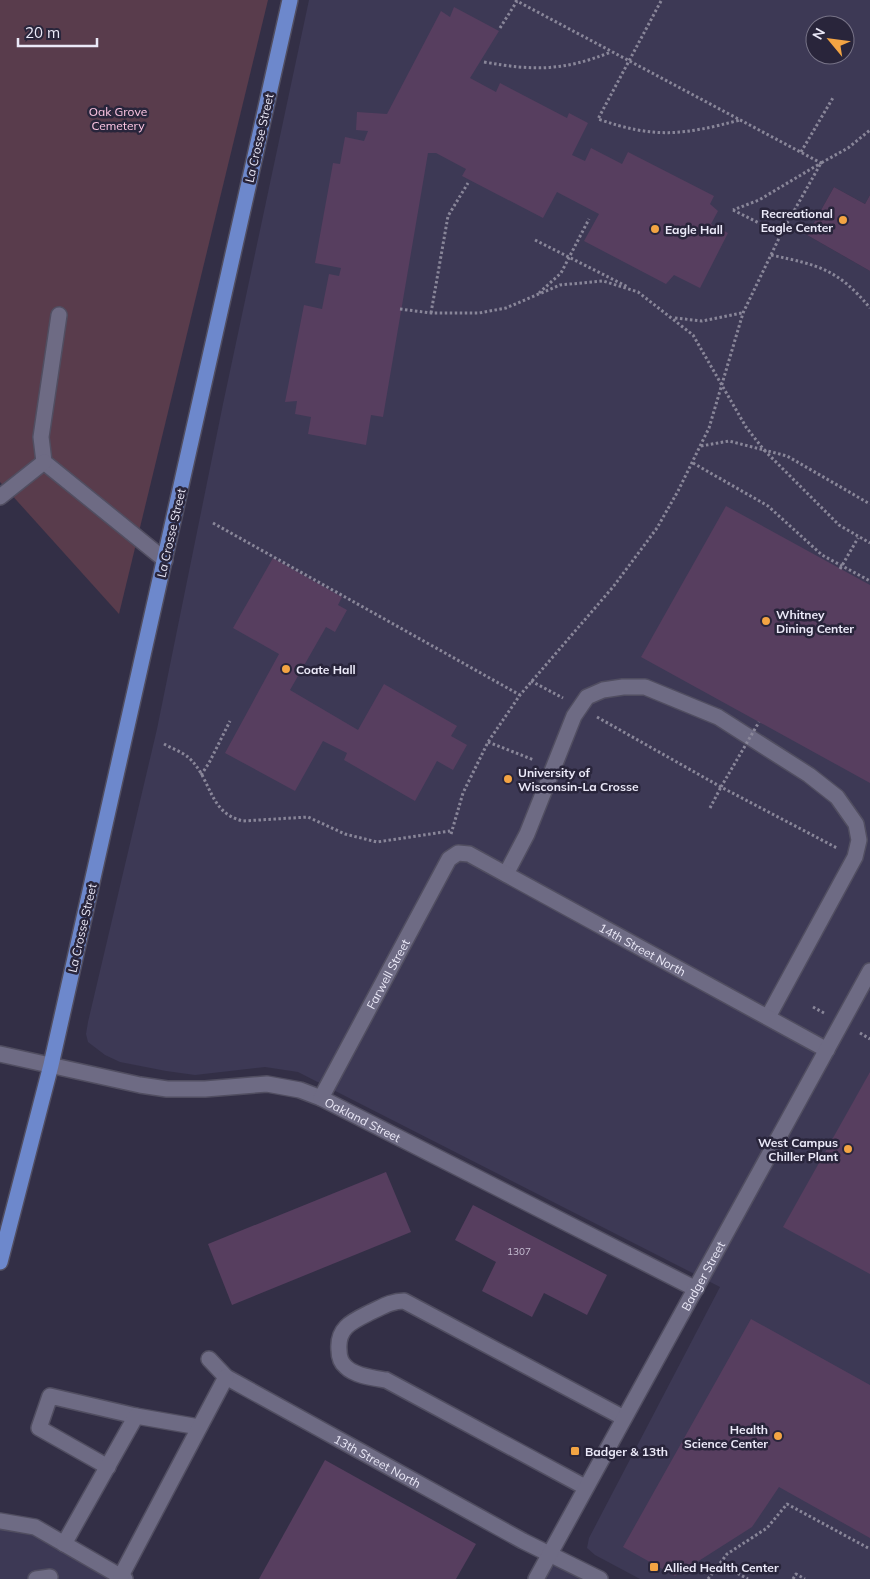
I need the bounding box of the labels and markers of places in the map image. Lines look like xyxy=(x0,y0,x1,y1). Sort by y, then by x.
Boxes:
place label: Recreational Eagle Center xyxy=(761,206,833,235)
marker: Recreational Eagle Center xyxy=(837,214,849,226)
place label: Eagle Hall xyxy=(665,222,723,237)
marker: Eagle Hall xyxy=(649,223,661,235)
place label: Whitney Dining Center xyxy=(776,607,854,636)
marker: Whitney Dining Center xyxy=(760,615,772,627)
place label: Coate Hall xyxy=(296,662,356,677)
marker: Coate Hall xyxy=(280,663,292,675)
place label: University of Wisconsin-La Crosse xyxy=(518,765,639,794)
marker: University of Wisconsin-La Crosse xyxy=(502,773,514,785)
place label: West Campus Chiller Plant xyxy=(758,1135,838,1164)
marker: West Campus Chiller Plant xyxy=(842,1143,854,1155)
place label: Health Science Center xyxy=(684,1422,768,1451)
marker: Health Science Center xyxy=(772,1430,784,1442)
place label: Badger & 13th xyxy=(585,1444,668,1459)
marker: Badger & 13th xyxy=(569,1445,581,1457)
place label: Allied Health Center xyxy=(664,1560,779,1575)
marker: Allied Health Center xyxy=(648,1561,660,1573)

